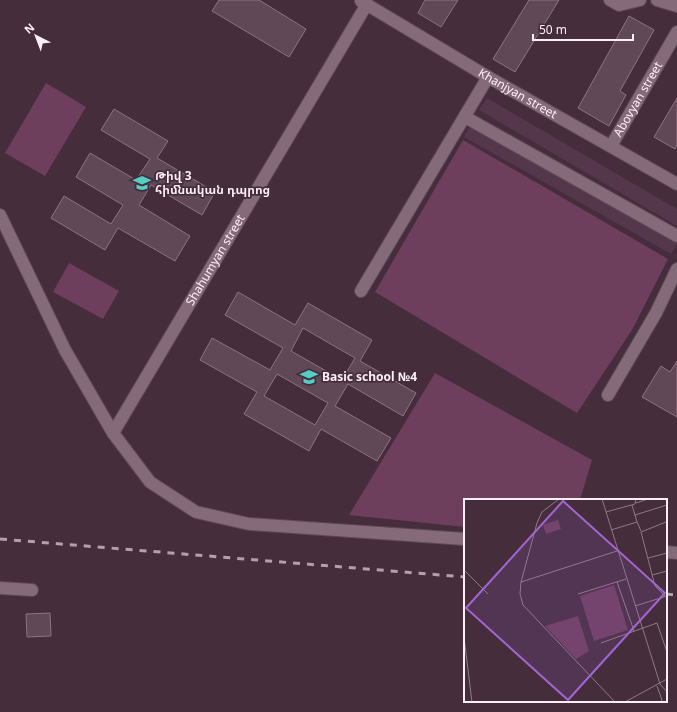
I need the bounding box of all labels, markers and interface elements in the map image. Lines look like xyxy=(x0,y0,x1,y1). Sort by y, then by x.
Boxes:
north arrow xyxy=(16,16,56,56)
scale bar xyxy=(533,16,633,42)
text: N xyxy=(21,20,37,37)
text: 50 m xyxy=(539,21,567,38)
street label: Abovyan street xyxy=(609,58,666,140)
street label: Khanjyan street xyxy=(475,64,561,123)
place label: Թիվ 3 հիմնական դպրոց xyxy=(155,167,270,198)
school or university icon: Թիվ 3 հիմնական դպրոց xyxy=(132,173,152,193)
street label: Shahumyan street xyxy=(181,211,249,308)
school or university icon: Basic school №4 xyxy=(299,367,319,387)
place label: Basic school №4 xyxy=(322,368,417,385)
inset map xyxy=(464,499,667,702)

